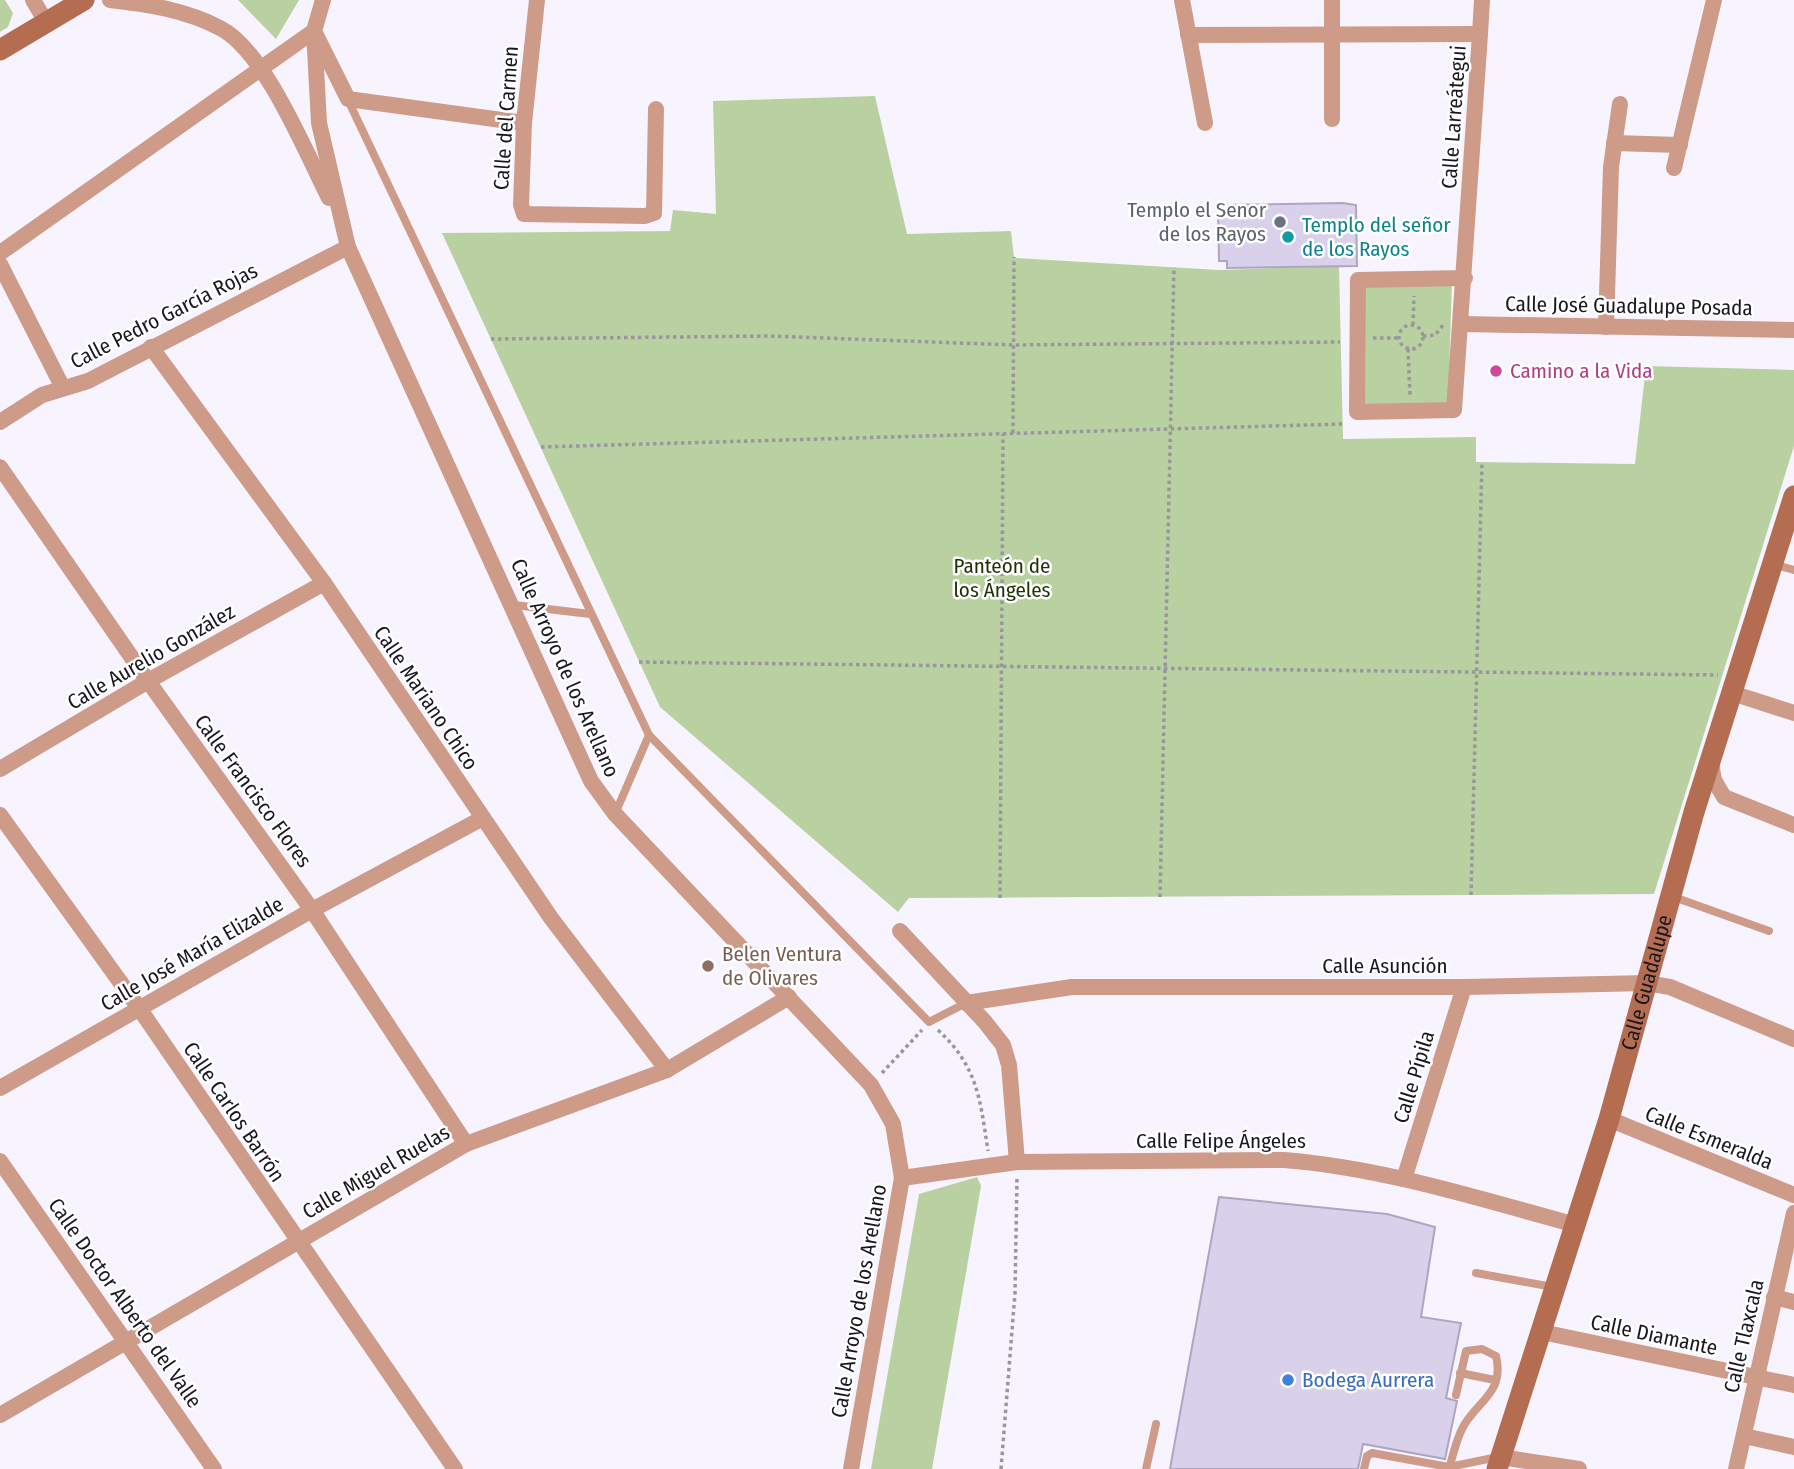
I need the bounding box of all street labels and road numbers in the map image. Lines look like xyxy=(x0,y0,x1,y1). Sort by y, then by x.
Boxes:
street label: Calle Larreátegui xyxy=(1436,44,1472,190)
street label: Calle del Carmen xyxy=(488,45,524,191)
street label: Calle Pedro García Rojas xyxy=(66,257,262,375)
street label: Calle José Guadalupe Posada xyxy=(1505,291,1753,321)
street label: Calle Arroyo de los Arellano xyxy=(505,555,625,781)
street label: Calle Aurelio González xyxy=(63,598,239,716)
street label: Calle Mariano Chico xyxy=(368,621,484,775)
street label: Calle Francisco Flores xyxy=(189,709,317,873)
street label: Calle José María Elizalde xyxy=(96,891,288,1017)
street label: Calle Guadalupe xyxy=(1616,912,1678,1053)
street label: Calle Asunción xyxy=(1322,953,1448,979)
street label: Calle Pípila xyxy=(1388,1028,1440,1126)
street label: Calle Carlos Barrón xyxy=(178,1037,290,1187)
street label: Calle Esmeralda xyxy=(1641,1101,1777,1175)
street label: Calle Miguel Ruelas xyxy=(298,1119,454,1225)
street label: Calle Felipe Ángeles xyxy=(1136,1128,1306,1154)
street label: Calle Arroyo de los Arellano xyxy=(826,1182,892,1420)
street label: Calle Doctor Alberto del Valle xyxy=(43,1193,207,1413)
street label: Calle Tlaxcala xyxy=(1718,1277,1770,1395)
street label: Calle Diamante xyxy=(1588,1309,1720,1361)

